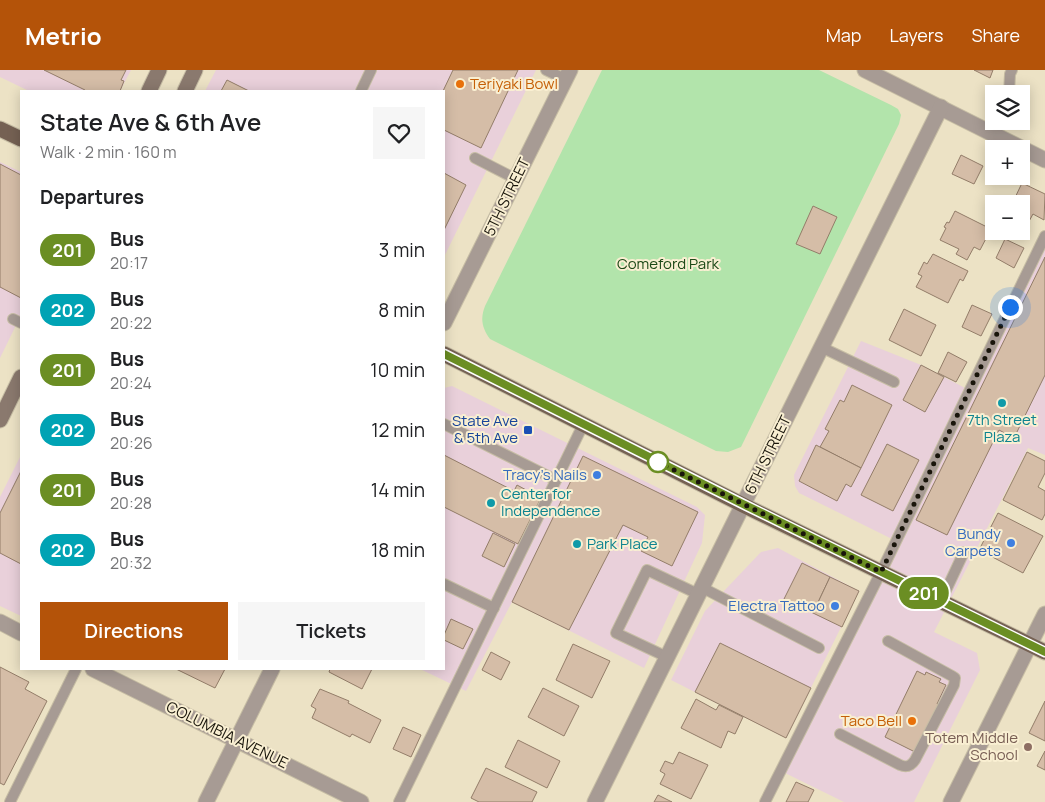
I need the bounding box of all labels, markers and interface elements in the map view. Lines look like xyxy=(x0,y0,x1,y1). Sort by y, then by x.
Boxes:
text: Metrio xyxy=(25,19,102,52)
text: Map xyxy=(826,23,861,47)
text: Layers xyxy=(889,23,943,47)
text: Share xyxy=(971,23,1020,47)
place label: Teriyaki Bowl xyxy=(470,73,558,94)
marker: Teriyaki Bowl xyxy=(454,78,466,90)
map controls xyxy=(985,85,1030,240)
button: layers xyxy=(985,85,1030,130)
text: State Ave & 6th Ave xyxy=(40,105,261,138)
button: heart xyxy=(373,107,425,159)
button: + xyxy=(985,140,1030,185)
text: Walk · 2 min · 160 m xyxy=(40,141,177,163)
street label: 5TH STREET xyxy=(479,154,535,239)
text: Departures xyxy=(40,184,144,210)
button: − xyxy=(985,195,1030,240)
text: Bus xyxy=(110,226,144,252)
text: 3 min xyxy=(379,237,425,263)
text: 201 xyxy=(52,238,83,262)
text: 20:17 xyxy=(110,252,148,274)
park label: Comeford Park xyxy=(617,253,720,274)
text: Bus xyxy=(110,286,144,312)
your location xyxy=(998,295,1023,320)
text: 8 min xyxy=(378,297,425,323)
text: 202 xyxy=(51,298,84,322)
text: 20:22 xyxy=(110,312,152,334)
text: Bus xyxy=(110,346,144,372)
text: 10 min xyxy=(370,357,425,383)
text: 201 xyxy=(52,358,83,382)
text: 20:24 xyxy=(110,372,152,394)
marker: 7th Street Plaza xyxy=(996,397,1008,409)
text: Bus xyxy=(110,406,144,432)
place label: 7th Street Plaza xyxy=(967,409,1037,447)
place label: State Ave & 5th Ave xyxy=(452,410,518,448)
street label: 6TH STREET xyxy=(739,412,796,498)
text: 12 min xyxy=(371,417,425,443)
text: 202 xyxy=(51,418,84,442)
marker: State Ave & 5th Ave xyxy=(522,424,534,436)
text: 20:26 xyxy=(110,432,153,454)
unlabelled marker xyxy=(647,451,669,473)
place label: Tracy's Nails xyxy=(503,464,587,485)
text: Bus xyxy=(110,466,144,492)
marker: Tracy's Nails xyxy=(591,469,603,481)
text: 14 min xyxy=(371,477,425,503)
text: 201 xyxy=(52,478,83,502)
place label: Center for Independence xyxy=(501,483,600,521)
text: 20:28 xyxy=(110,492,152,514)
marker: Center for Independence xyxy=(485,497,497,509)
place label: Bundy Carpets xyxy=(945,523,1001,561)
text: Bus xyxy=(110,526,144,552)
place label: Park Place xyxy=(587,533,658,554)
text: 18 min xyxy=(371,537,425,563)
marker: Bundy Carpets xyxy=(1005,537,1017,549)
text: 202 xyxy=(51,538,84,562)
marker: Park Place xyxy=(571,538,583,550)
text: 20:32 xyxy=(110,552,152,574)
line badge: 201 xyxy=(895,577,953,609)
text: 201 xyxy=(909,581,939,605)
place label: Electra Tattoo xyxy=(728,595,825,616)
marker: Electra Tattoo xyxy=(829,600,841,612)
button: Directions xyxy=(40,602,228,660)
button: Tickets xyxy=(238,602,425,660)
street label: COLUMBIA AVENUE xyxy=(163,696,292,773)
place label: Taco Bell xyxy=(841,710,902,731)
marker: Taco Bell xyxy=(906,715,918,727)
place label: Totem Middle School xyxy=(925,727,1018,765)
marker: Totem Middle School xyxy=(1022,741,1034,753)

